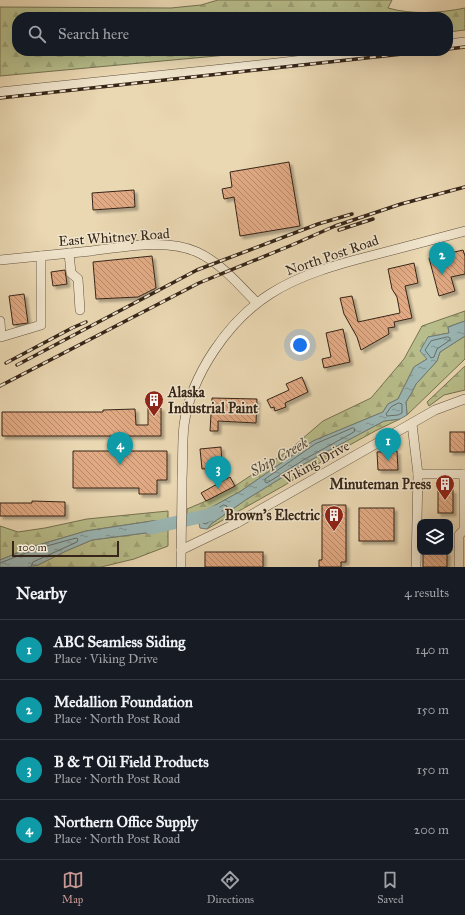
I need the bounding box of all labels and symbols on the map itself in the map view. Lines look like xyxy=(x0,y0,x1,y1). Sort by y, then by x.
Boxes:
street label: East Whitney Road xyxy=(58,225,170,250)
street label: North Post Road xyxy=(283,232,381,279)
pin: 2 xyxy=(429,242,455,275)
your location xyxy=(290,335,310,355)
place label: Alaska Industrial Paint xyxy=(167,384,258,417)
building icon: Alaska Industrial Paint xyxy=(143,389,165,417)
pin: 1 xyxy=(375,428,401,461)
pin: 4 xyxy=(107,432,133,465)
water label: Ship Creek xyxy=(246,433,312,482)
street label: Viking Drive xyxy=(279,437,353,488)
pin: 3 xyxy=(205,456,231,489)
building icon: Minuteman Press xyxy=(434,473,456,501)
place label: Minuteman Press xyxy=(330,476,431,493)
building icon: Brown's Electric xyxy=(323,504,345,532)
place label: Brown's Electric xyxy=(225,507,320,524)
scale bar xyxy=(12,539,119,558)

